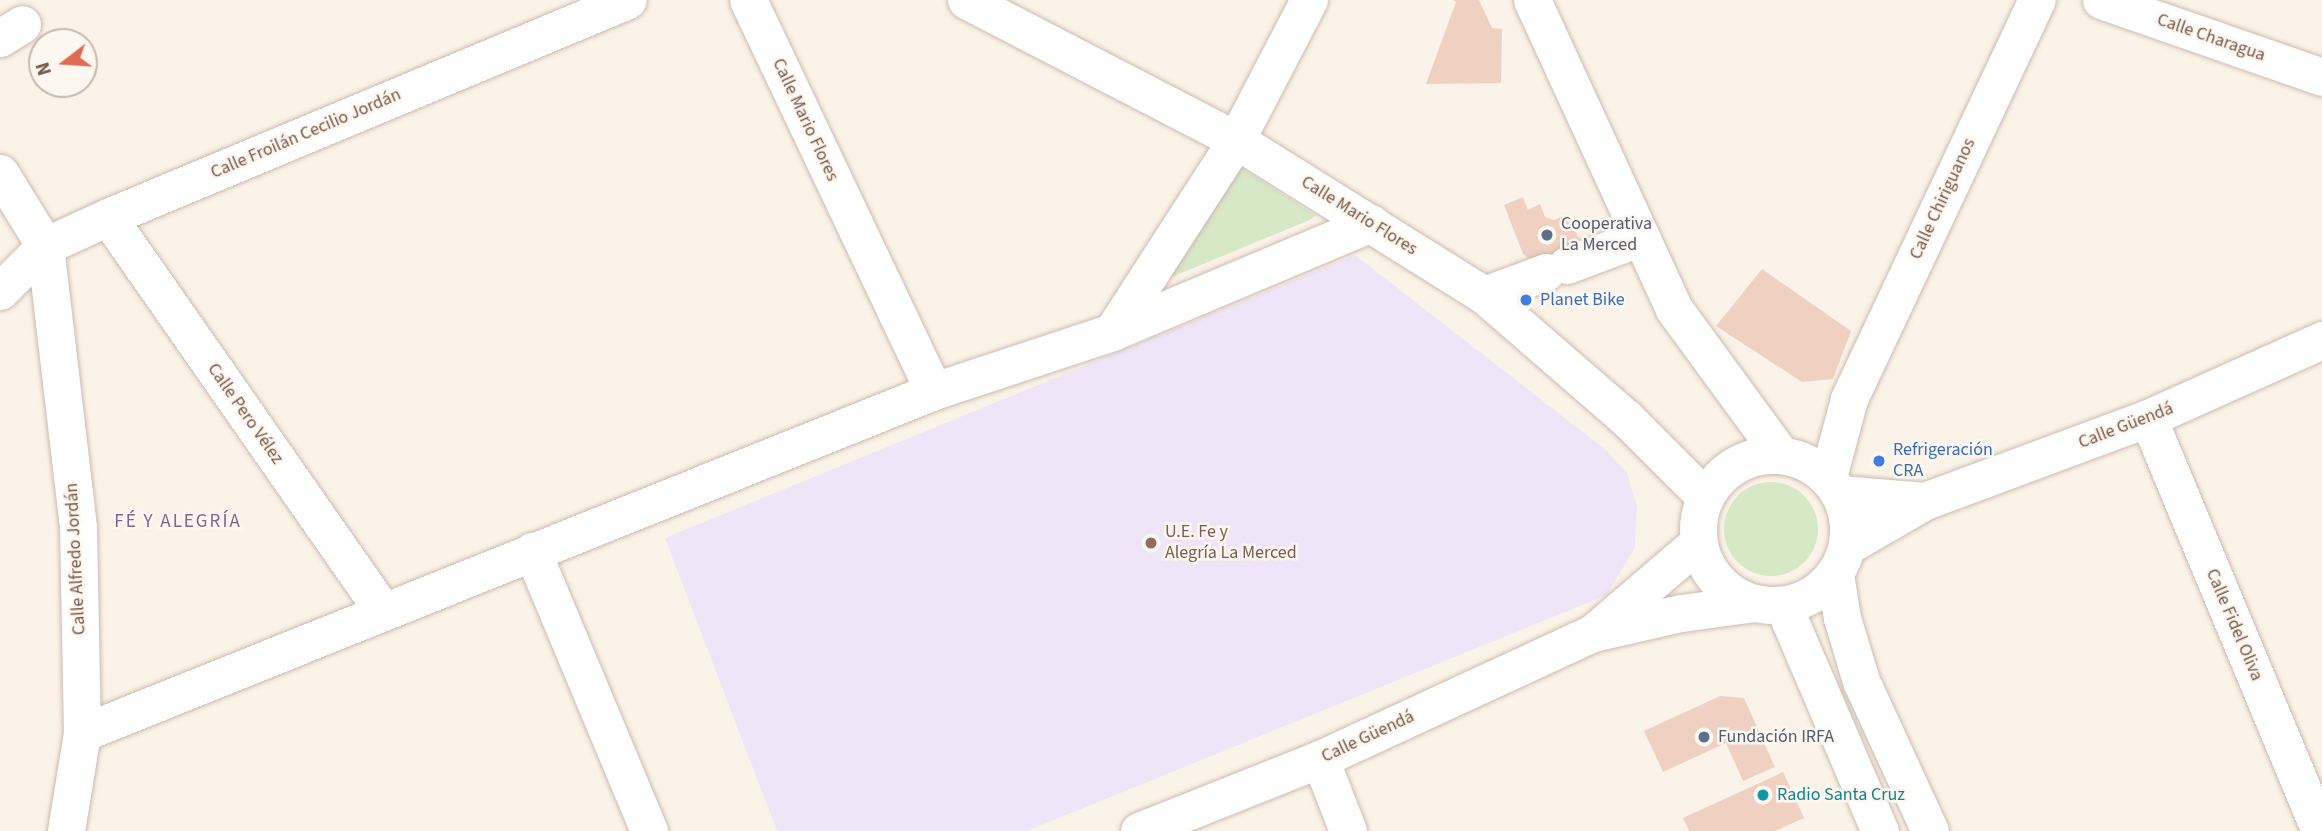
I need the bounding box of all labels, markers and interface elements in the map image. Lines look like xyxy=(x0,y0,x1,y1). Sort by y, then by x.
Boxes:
street label: Calle Charagua xyxy=(2154,9,2268,67)
north arrow xyxy=(28,28,98,98)
street label: Calle Mario Flores xyxy=(767,55,843,185)
text: N xyxy=(30,59,59,79)
street label: Calle Froilán Cecilio Jordán xyxy=(208,84,404,184)
street label: Calle Chiriguanos xyxy=(1905,135,1981,263)
street label: Calle Mario Flores xyxy=(1297,172,1421,260)
place label: Cooperativa La Merced xyxy=(1561,214,1652,256)
marker: Cooperativa La Merced xyxy=(1539,227,1555,243)
place label: Planet Bike xyxy=(1540,289,1625,311)
marker: Planet Bike xyxy=(1518,292,1534,308)
street label: Calle Pero Vélez xyxy=(202,359,288,469)
street label: Calle Güendá xyxy=(2076,398,2176,454)
place label: Refrigeración CRA xyxy=(1893,440,1993,482)
marker: Refrigeración CRA xyxy=(1871,453,1887,469)
street label: Calle Alfredo Jordán xyxy=(61,482,91,636)
district label: FÉ Y ALEGRÍA xyxy=(116,511,240,533)
place label: U.E. Fe y Alegría La Merced xyxy=(1165,522,1297,564)
marker: U.E. Fe y Alegría La Merced xyxy=(1143,535,1159,551)
street label: Calle Fidel Oliva xyxy=(2201,566,2267,684)
street label: Calle Güendá xyxy=(1318,706,1418,768)
place label: Fundación IRFA xyxy=(1718,726,1834,748)
marker: Fundación IRFA xyxy=(1696,729,1712,745)
place label: Radio Santa Cruz xyxy=(1777,784,1905,806)
marker: Radio Santa Cruz xyxy=(1755,787,1771,803)

